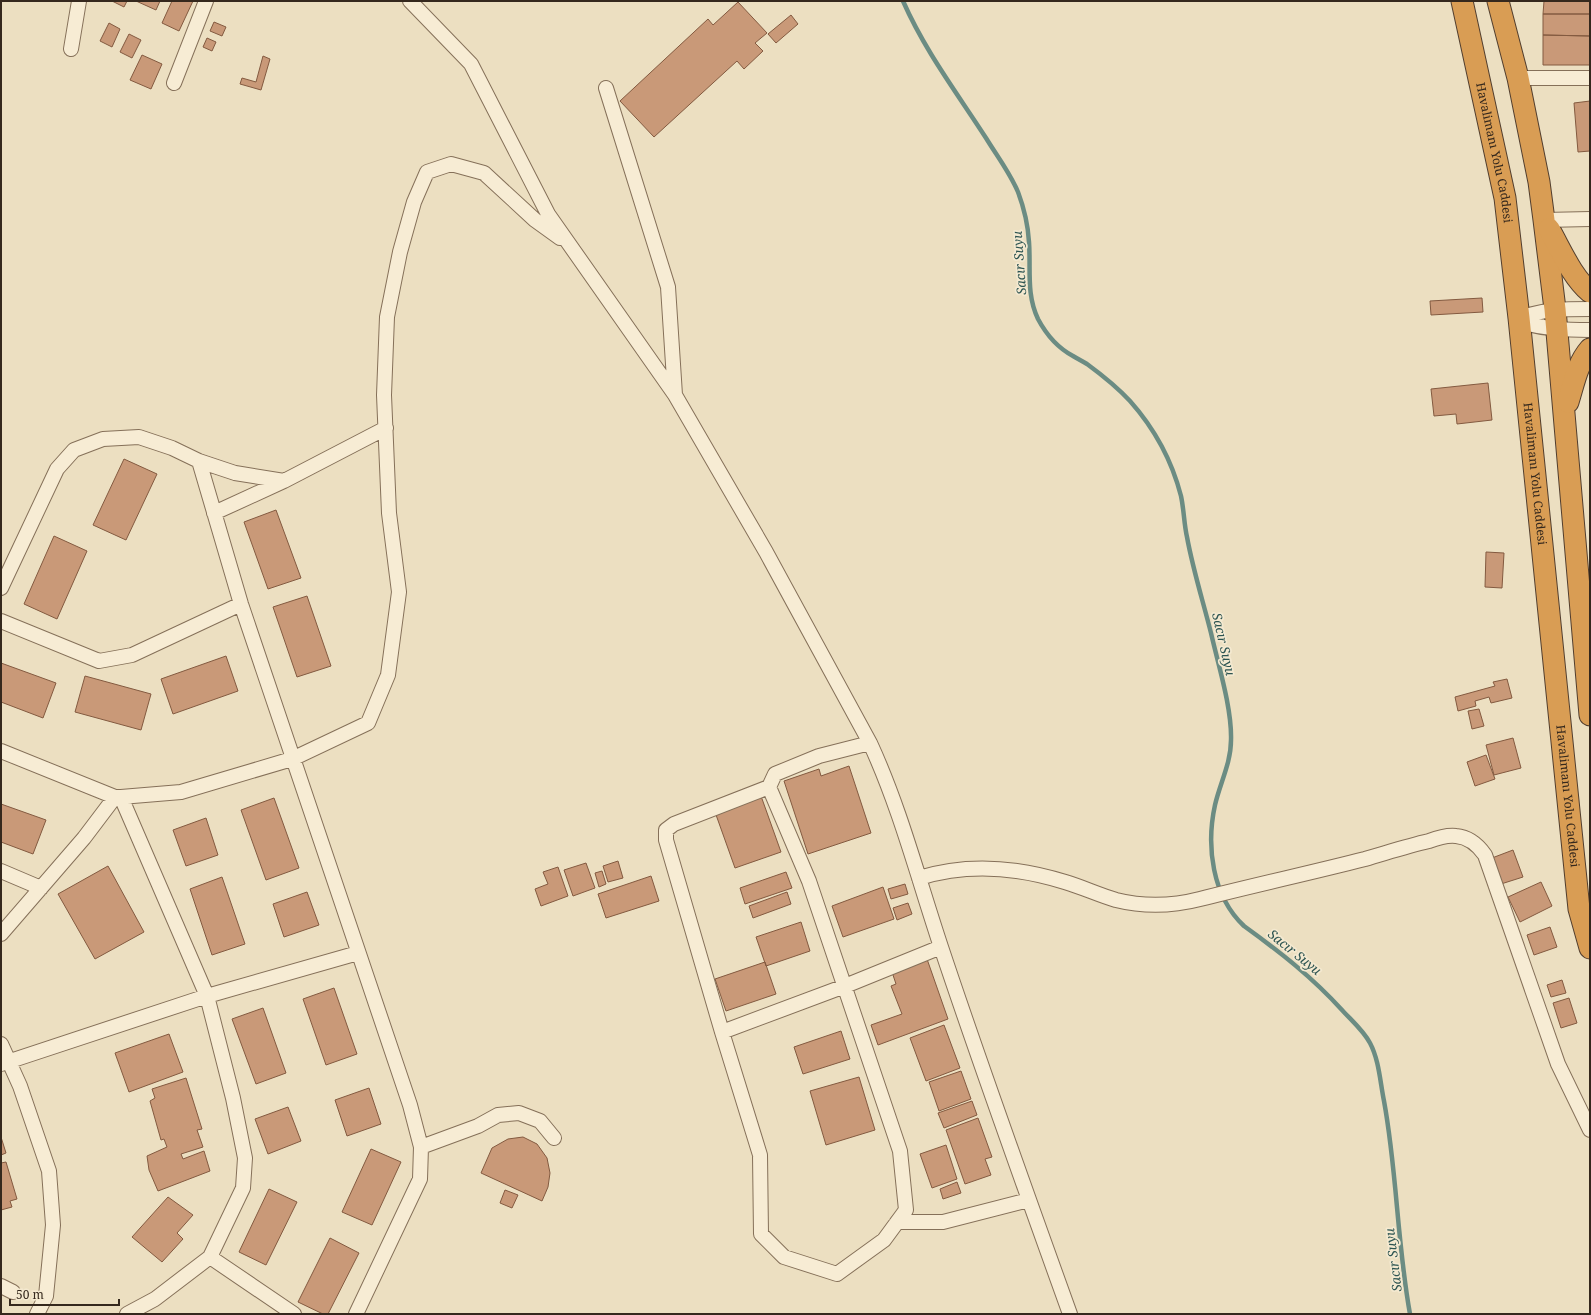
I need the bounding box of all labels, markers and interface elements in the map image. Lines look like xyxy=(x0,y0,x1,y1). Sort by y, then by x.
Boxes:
street label: Havalimanı Yolu Caddesi xyxy=(1472,81,1517,224)
water label: Sacır Suyu xyxy=(1008,230,1030,295)
street label: Havalimanı Yolu Caddesi xyxy=(1520,402,1551,546)
water label: Sacır Suyu xyxy=(1208,611,1240,677)
street label: Havalimanı Yolu Caddesi xyxy=(1552,724,1584,868)
water label: Sacır Suyu xyxy=(1265,925,1326,979)
water label: Sacır Suyu xyxy=(1380,1227,1406,1293)
scale bar xyxy=(10,1281,119,1307)
text: 50 m xyxy=(16,1286,44,1303)

